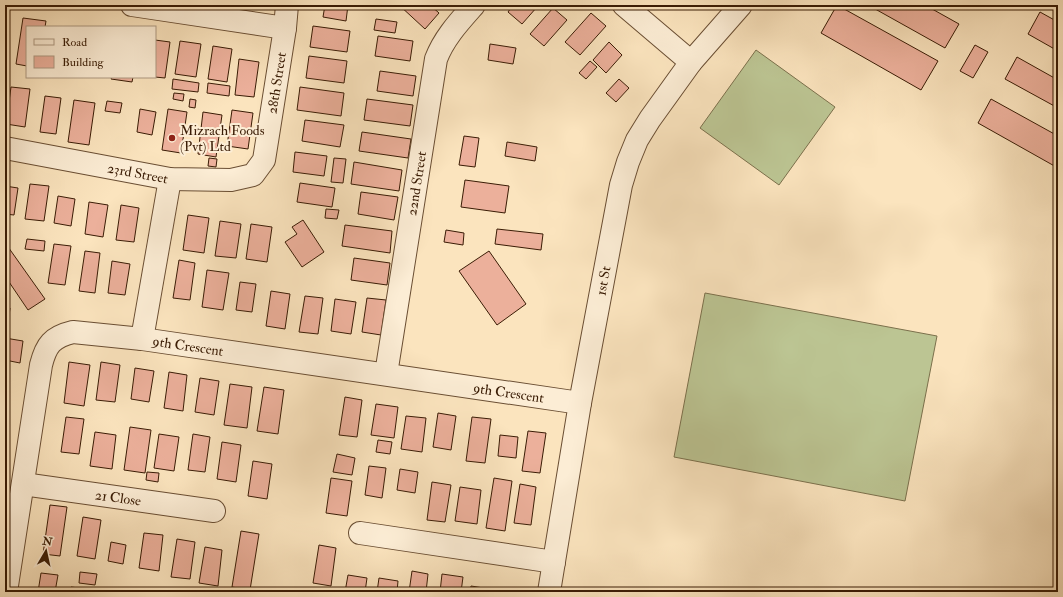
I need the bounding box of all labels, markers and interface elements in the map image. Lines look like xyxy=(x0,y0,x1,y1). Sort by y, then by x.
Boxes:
legend xyxy=(26,26,156,78)
text: Road xyxy=(62,35,87,50)
street label: 28th Street xyxy=(263,50,290,115)
text: Building xyxy=(62,55,105,70)
place label: Mizrach Foods (Pvt) Ltd xyxy=(180,122,265,155)
marker: Mizrach Foods (Pvt) Ltd xyxy=(167,133,177,143)
street label: 22nd Street xyxy=(403,149,430,217)
street label: 23rd Street xyxy=(106,159,170,187)
street label: 1st St xyxy=(592,264,614,297)
street label: 9th Crescent xyxy=(151,332,225,359)
street label: 9th Crescent xyxy=(471,379,546,406)
street label: 21 Close xyxy=(94,486,142,509)
north arrow xyxy=(26,531,66,571)
text: N xyxy=(41,534,54,549)

